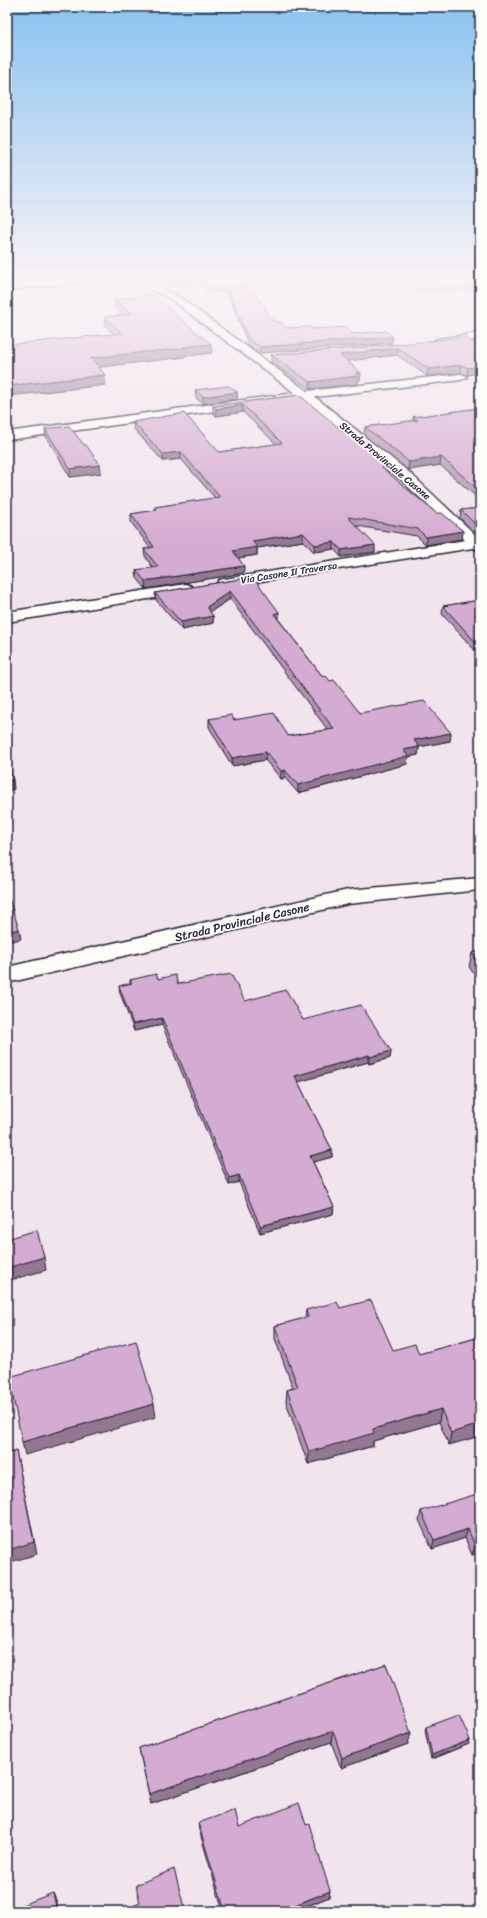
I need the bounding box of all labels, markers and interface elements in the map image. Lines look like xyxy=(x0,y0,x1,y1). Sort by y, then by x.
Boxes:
street label: Strada Provinciale Casone xyxy=(335,417,435,505)
street label: Via Casone II Traversa xyxy=(240,556,338,590)
street label: Strada Provinciale Casone xyxy=(172,896,312,948)

